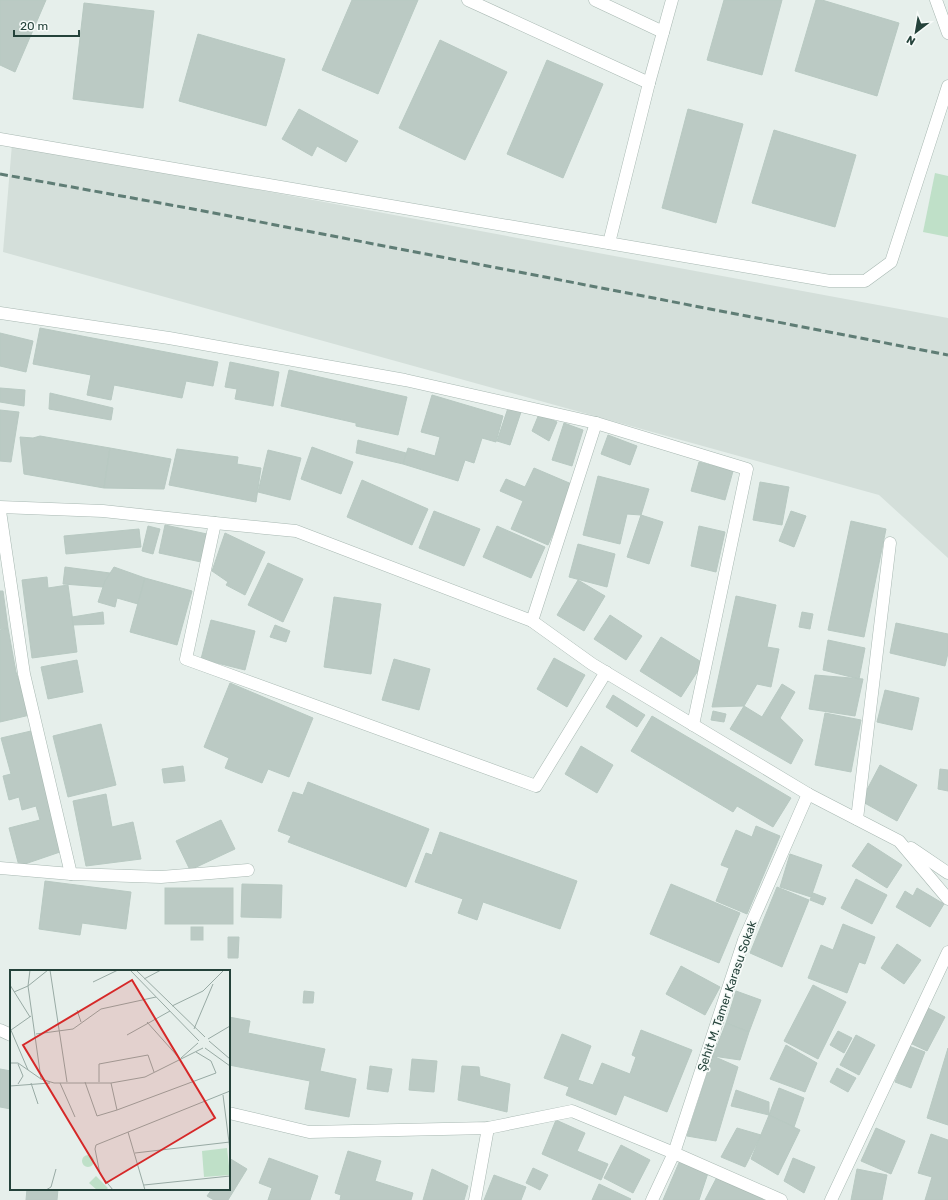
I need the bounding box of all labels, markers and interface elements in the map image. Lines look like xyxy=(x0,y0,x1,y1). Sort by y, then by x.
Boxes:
scale bar xyxy=(14,12,79,38)
north arrow xyxy=(896,12,936,52)
text: 20 m xyxy=(20,19,48,33)
text: N xyxy=(904,32,918,48)
street label: Şehit M. Tamer Karasu Sokak xyxy=(695,918,760,1073)
inset map xyxy=(10,970,230,1190)

